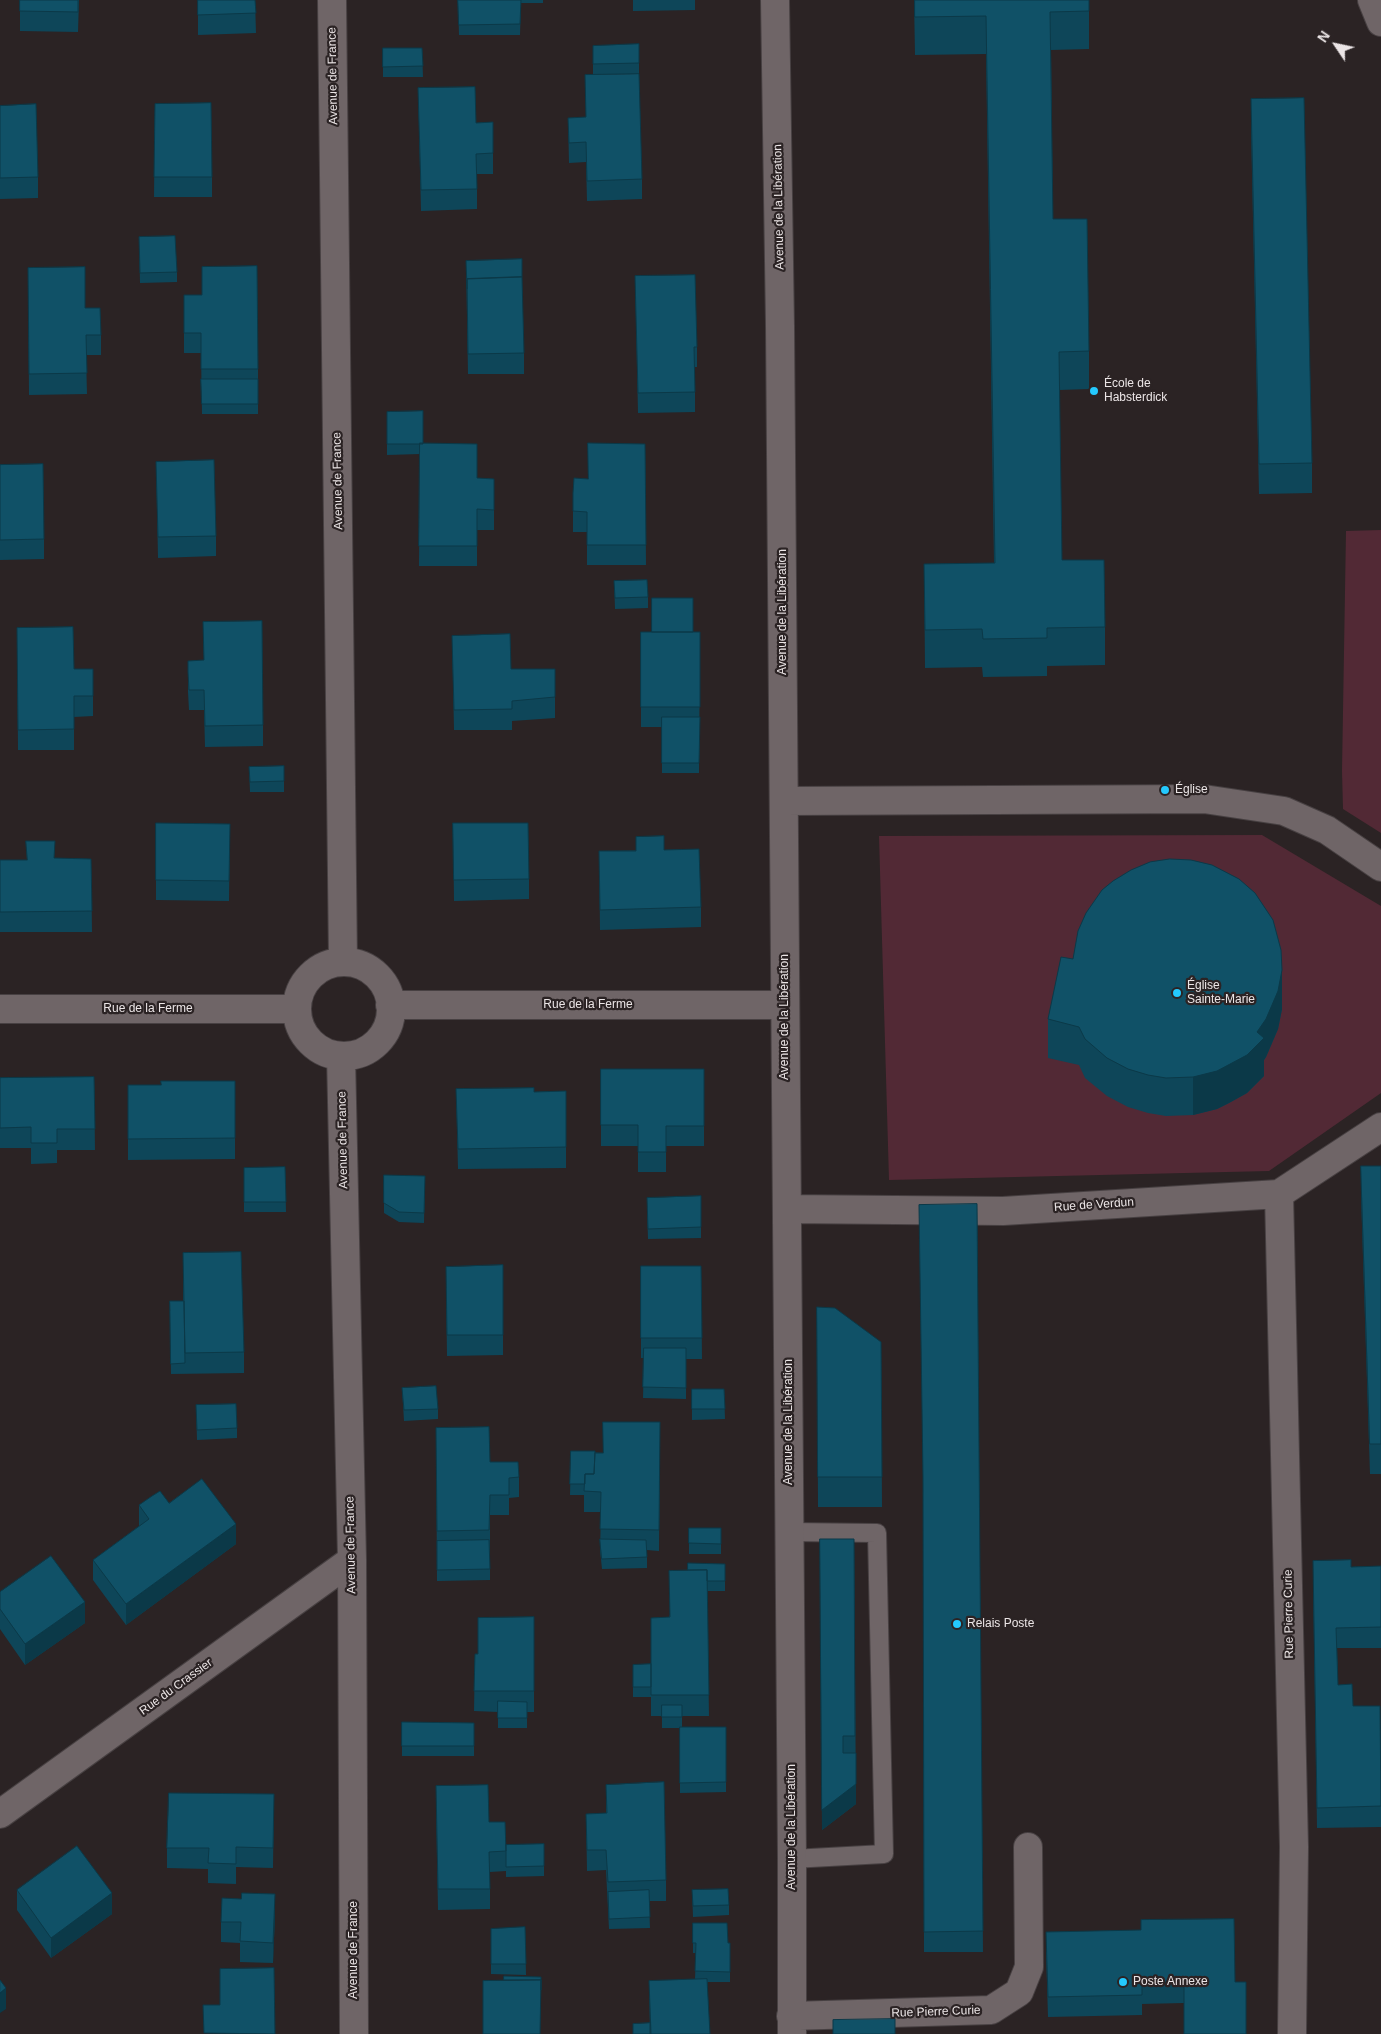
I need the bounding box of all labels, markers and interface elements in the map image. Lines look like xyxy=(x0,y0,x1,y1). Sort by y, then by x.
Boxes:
north arrow xyxy=(1311,20,1361,70)
street label: Avenue de France xyxy=(325,27,341,125)
text: N xyxy=(1314,28,1333,45)
street label: Avenue de la Libération xyxy=(771,144,787,270)
place label: École de Habsterdick xyxy=(1104,377,1167,405)
marker: École de Habsterdick xyxy=(1088,385,1100,397)
street label: Avenue de France xyxy=(330,432,346,530)
street label: Avenue de la Libération xyxy=(776,549,790,675)
place label: Église xyxy=(1175,783,1208,797)
marker: Église xyxy=(1159,784,1171,796)
street label: Avenue de la Libération xyxy=(778,954,792,1080)
place label: Église Sainte-Marie xyxy=(1187,979,1255,1007)
marker: Église Sainte-Marie xyxy=(1171,987,1183,999)
street label: Rue de la Ferme xyxy=(543,998,633,1012)
street label: Rue de la Ferme xyxy=(103,1002,193,1016)
street label: Avenue de France xyxy=(335,1091,351,1189)
street label: Rue de Verdun xyxy=(1054,1195,1134,1215)
street label: Avenue de la Libération xyxy=(782,1359,796,1485)
street label: Avenue de France xyxy=(343,1496,359,1594)
street label: Rue Pierre Curie xyxy=(1281,1569,1297,1659)
place label: Relais Poste xyxy=(967,1617,1034,1631)
marker: Relais Poste xyxy=(951,1618,963,1630)
street label: Rue du Crassier xyxy=(137,1656,215,1718)
street label: Avenue de la Libération xyxy=(785,1764,799,1890)
street label: Avenue de France xyxy=(347,1901,361,1999)
place label: Poste Annexe xyxy=(1133,1975,1208,1989)
marker: Poste Annexe xyxy=(1117,1976,1129,1988)
street label: Rue Pierre Curie xyxy=(891,2003,981,2021)

